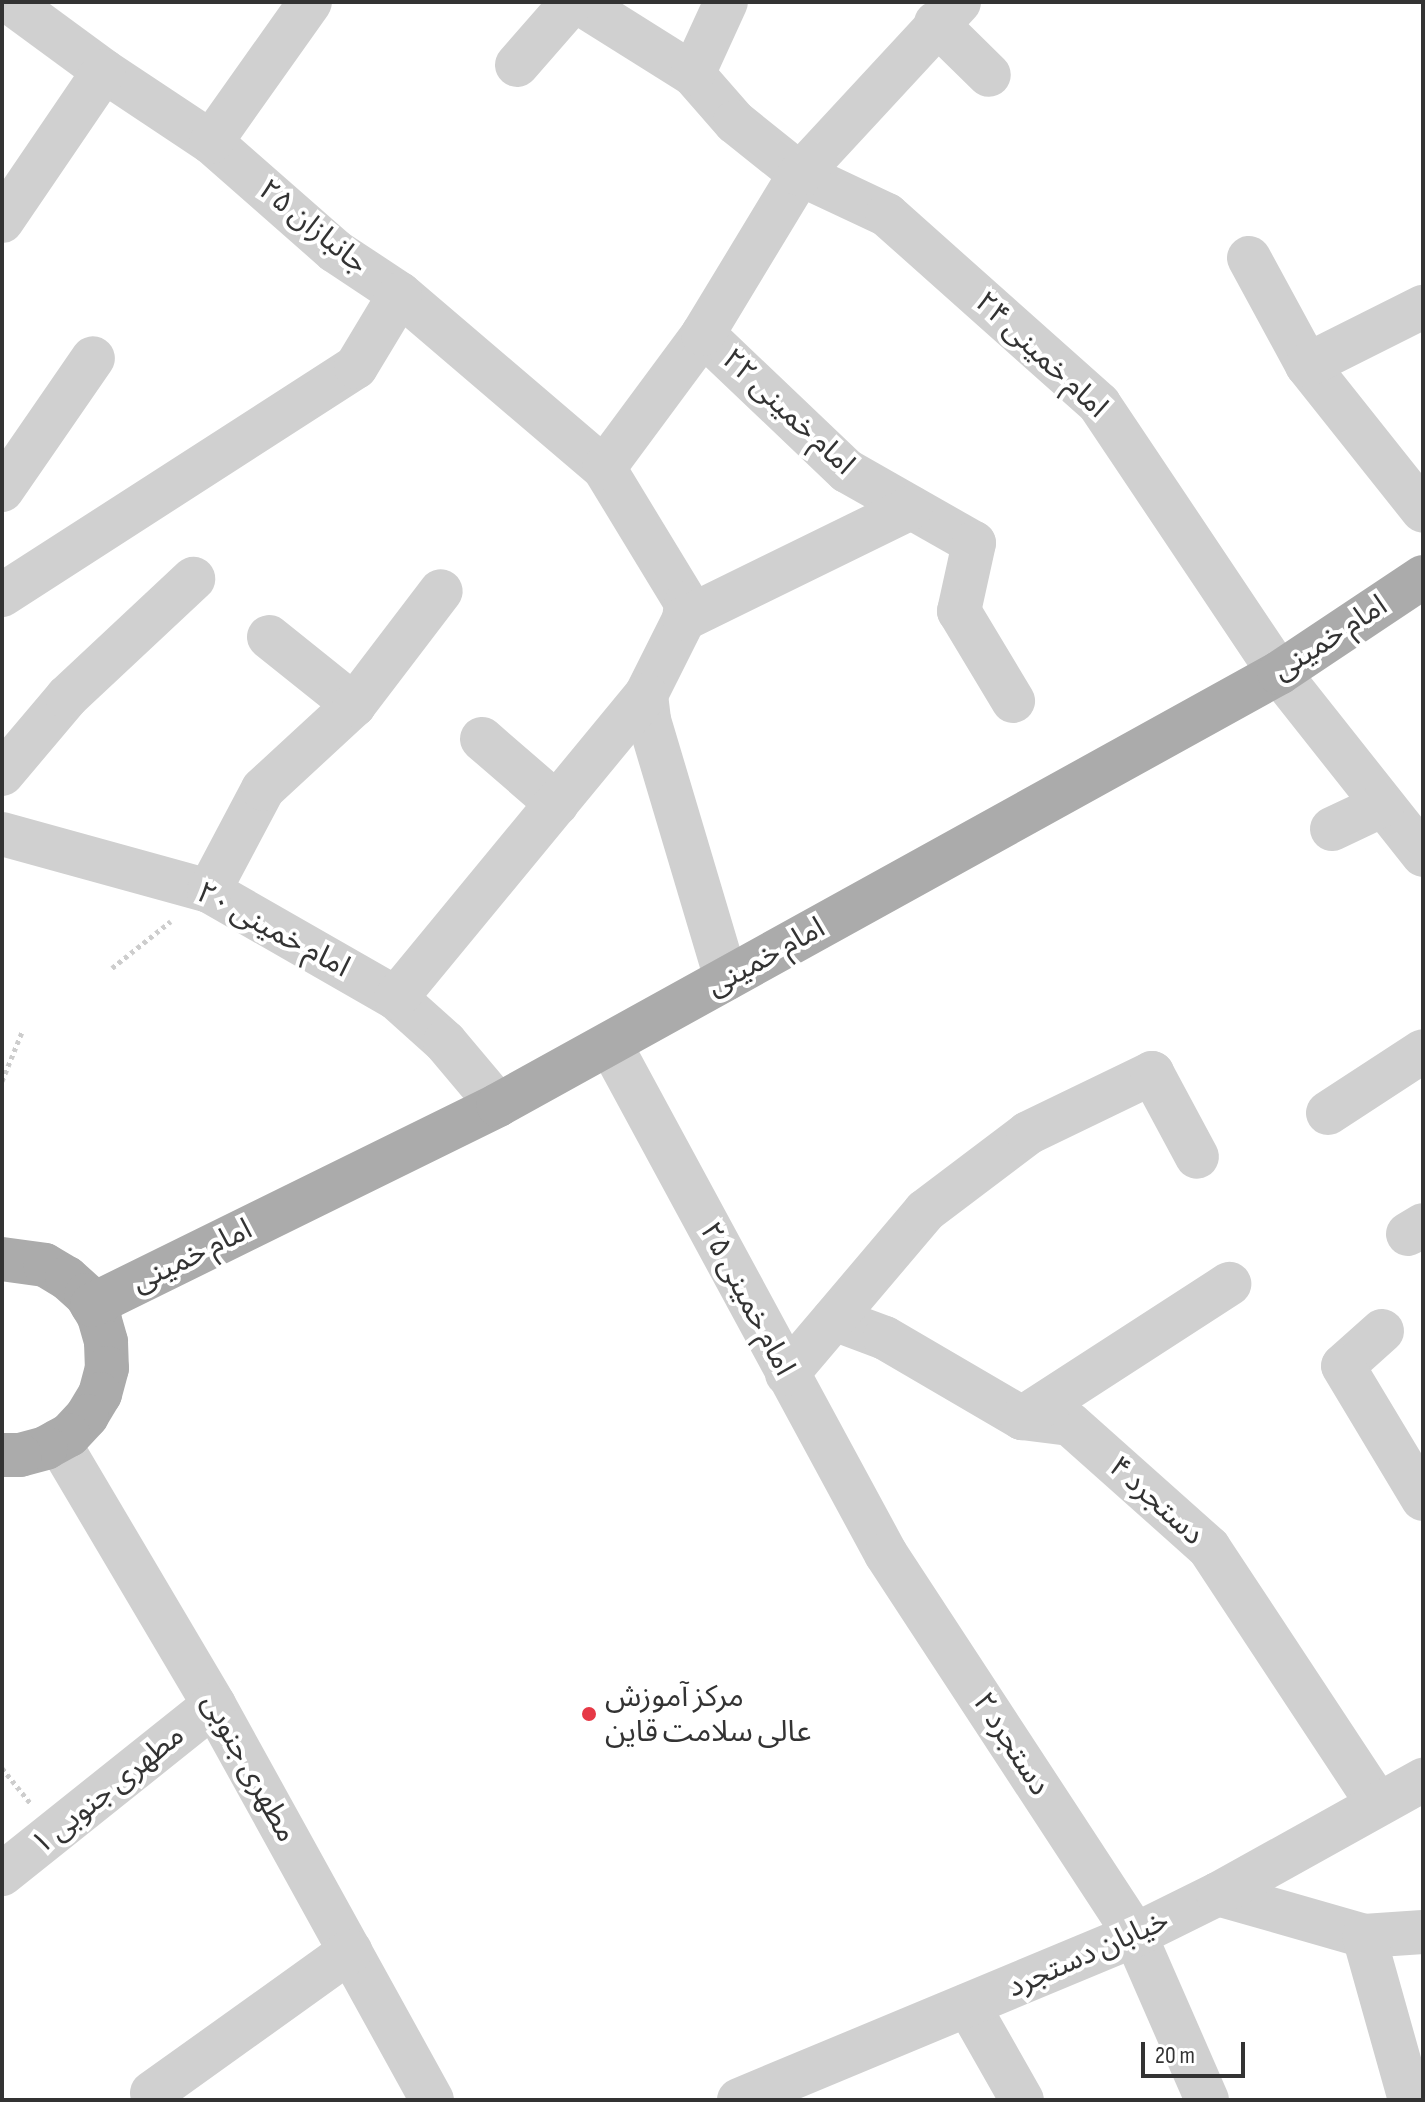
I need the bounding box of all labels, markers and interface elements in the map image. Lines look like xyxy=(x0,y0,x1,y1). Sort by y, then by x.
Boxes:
street label: جانبازان ۲۵ xyxy=(251,172,375,282)
street label: امام خمینی ۲۴ xyxy=(967,284,1115,426)
street label: امام خمینی ۲۲ xyxy=(714,341,862,483)
street label: امام خمینی xyxy=(1266,588,1394,688)
street label: امام خمینی ۲۰ xyxy=(190,875,356,985)
street label: امام خمینی xyxy=(701,910,831,1004)
street label: امام خمینی xyxy=(126,1211,258,1301)
street label: امام خمینی ۲۵ xyxy=(692,1216,802,1382)
street label: دستجرد ۴ xyxy=(1101,1449,1211,1553)
place label: مرکز آموزش عالی سلامت قاین xyxy=(605,1679,811,1750)
street label: دستجرد ۲ xyxy=(964,1686,1058,1802)
street label: مطهری جنوبی xyxy=(194,1688,304,1848)
marker: مرکز آموزش عالی سلامت قاین xyxy=(580,1705,598,1723)
street label: مطهری جنوبی ۱ xyxy=(24,1718,192,1862)
street label: خیابان دستجرد xyxy=(1002,1902,1174,2006)
scale bar xyxy=(1145,2026,1249,2076)
text: 20 m xyxy=(1155,2041,1195,2070)

